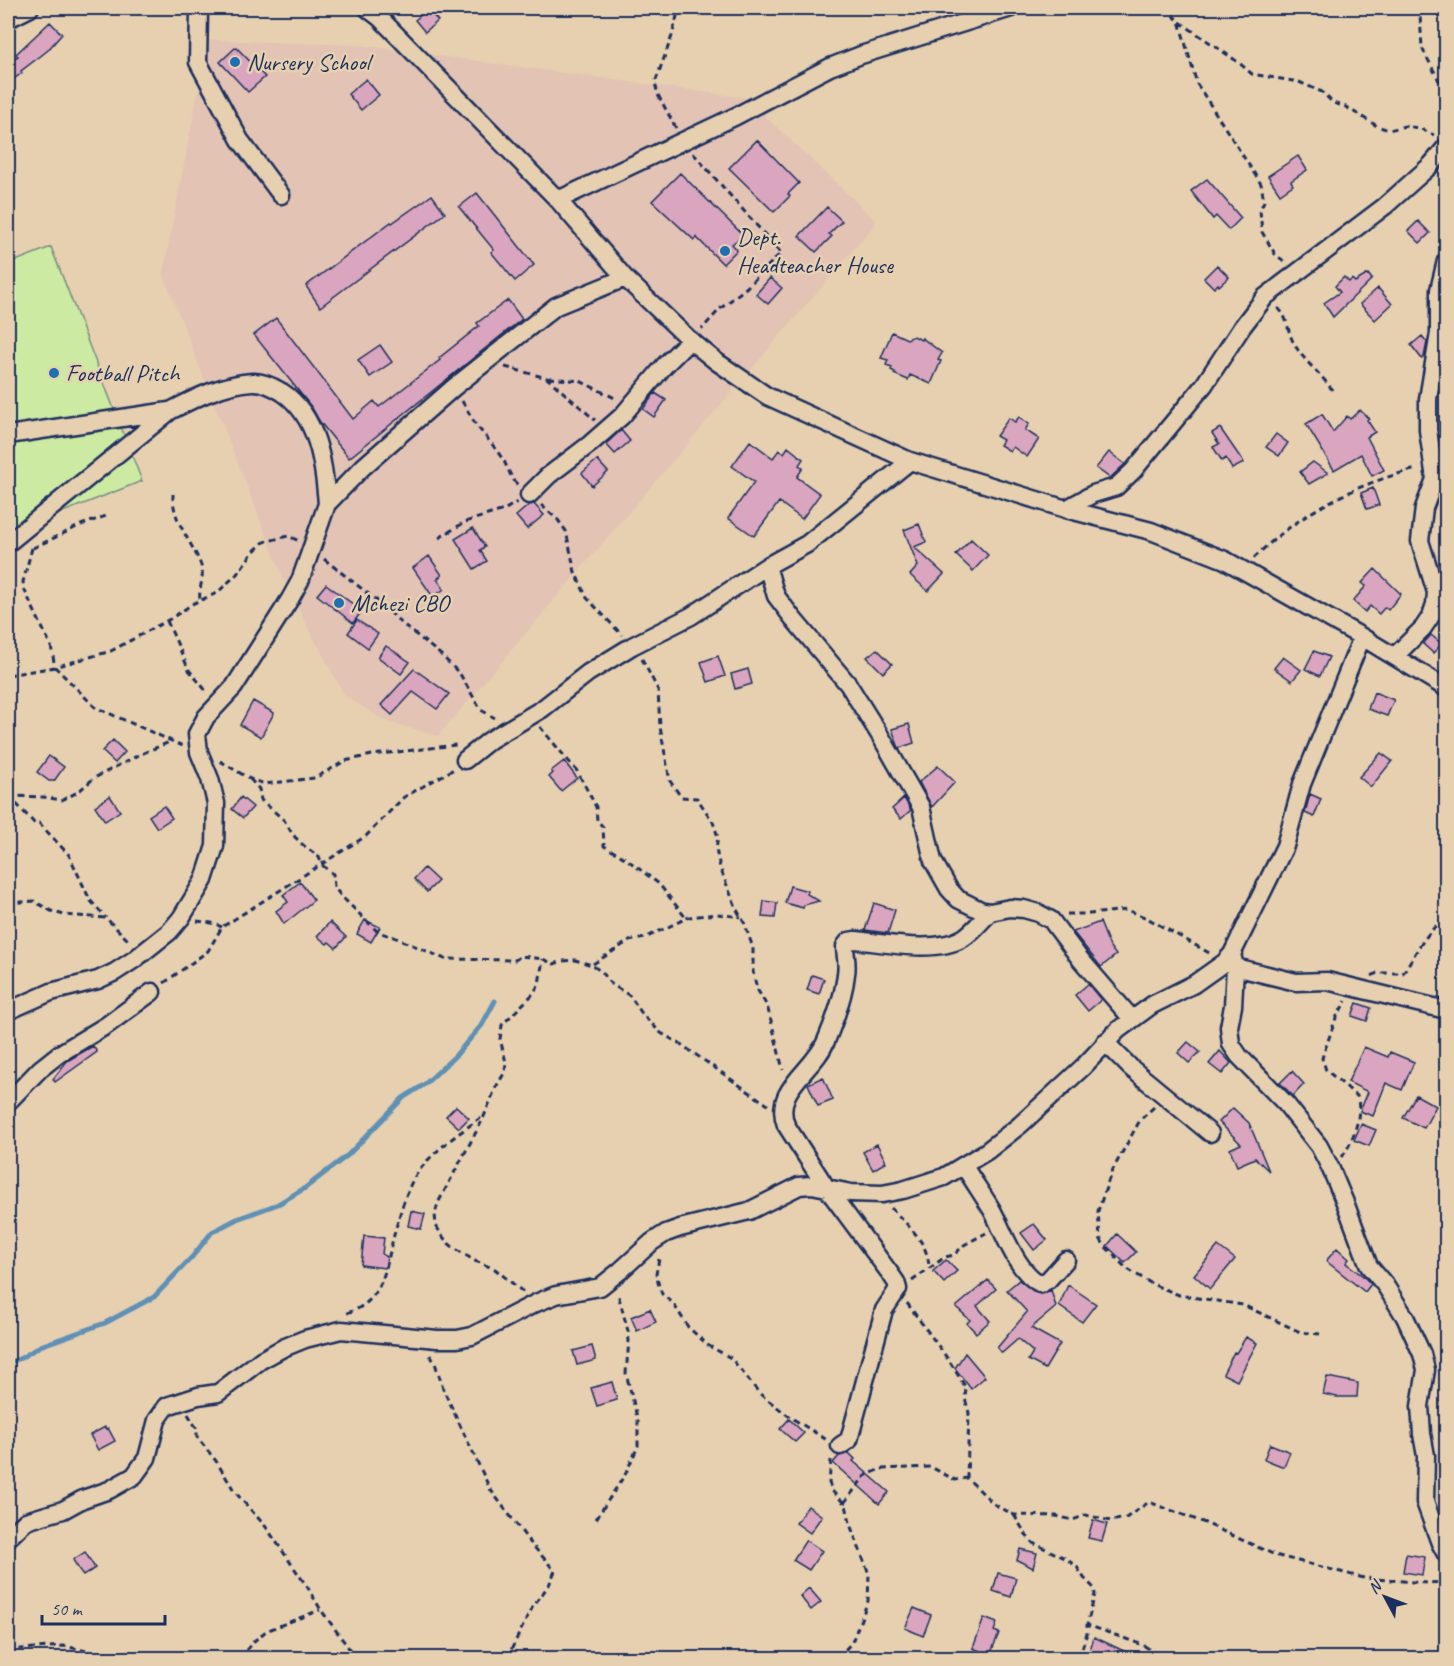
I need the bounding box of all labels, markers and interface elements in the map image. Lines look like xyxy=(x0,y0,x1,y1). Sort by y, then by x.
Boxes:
place label: Nursery School xyxy=(247,47,373,77)
marker: Nursery School xyxy=(228,55,242,69)
place label: Dept. Headteacher House xyxy=(737,222,895,280)
marker: Dept. Headteacher House xyxy=(718,244,732,258)
place label: Football Pitch xyxy=(66,358,181,388)
marker: Football Pitch xyxy=(47,366,61,380)
place label: Mchezi CBO xyxy=(351,588,452,618)
marker: Mchezi CBO xyxy=(332,596,346,610)
north arrow xyxy=(1355,1567,1415,1627)
text: N xyxy=(1364,1575,1387,1598)
scale bar xyxy=(42,1588,165,1626)
text: 50 m xyxy=(51,1598,84,1620)

